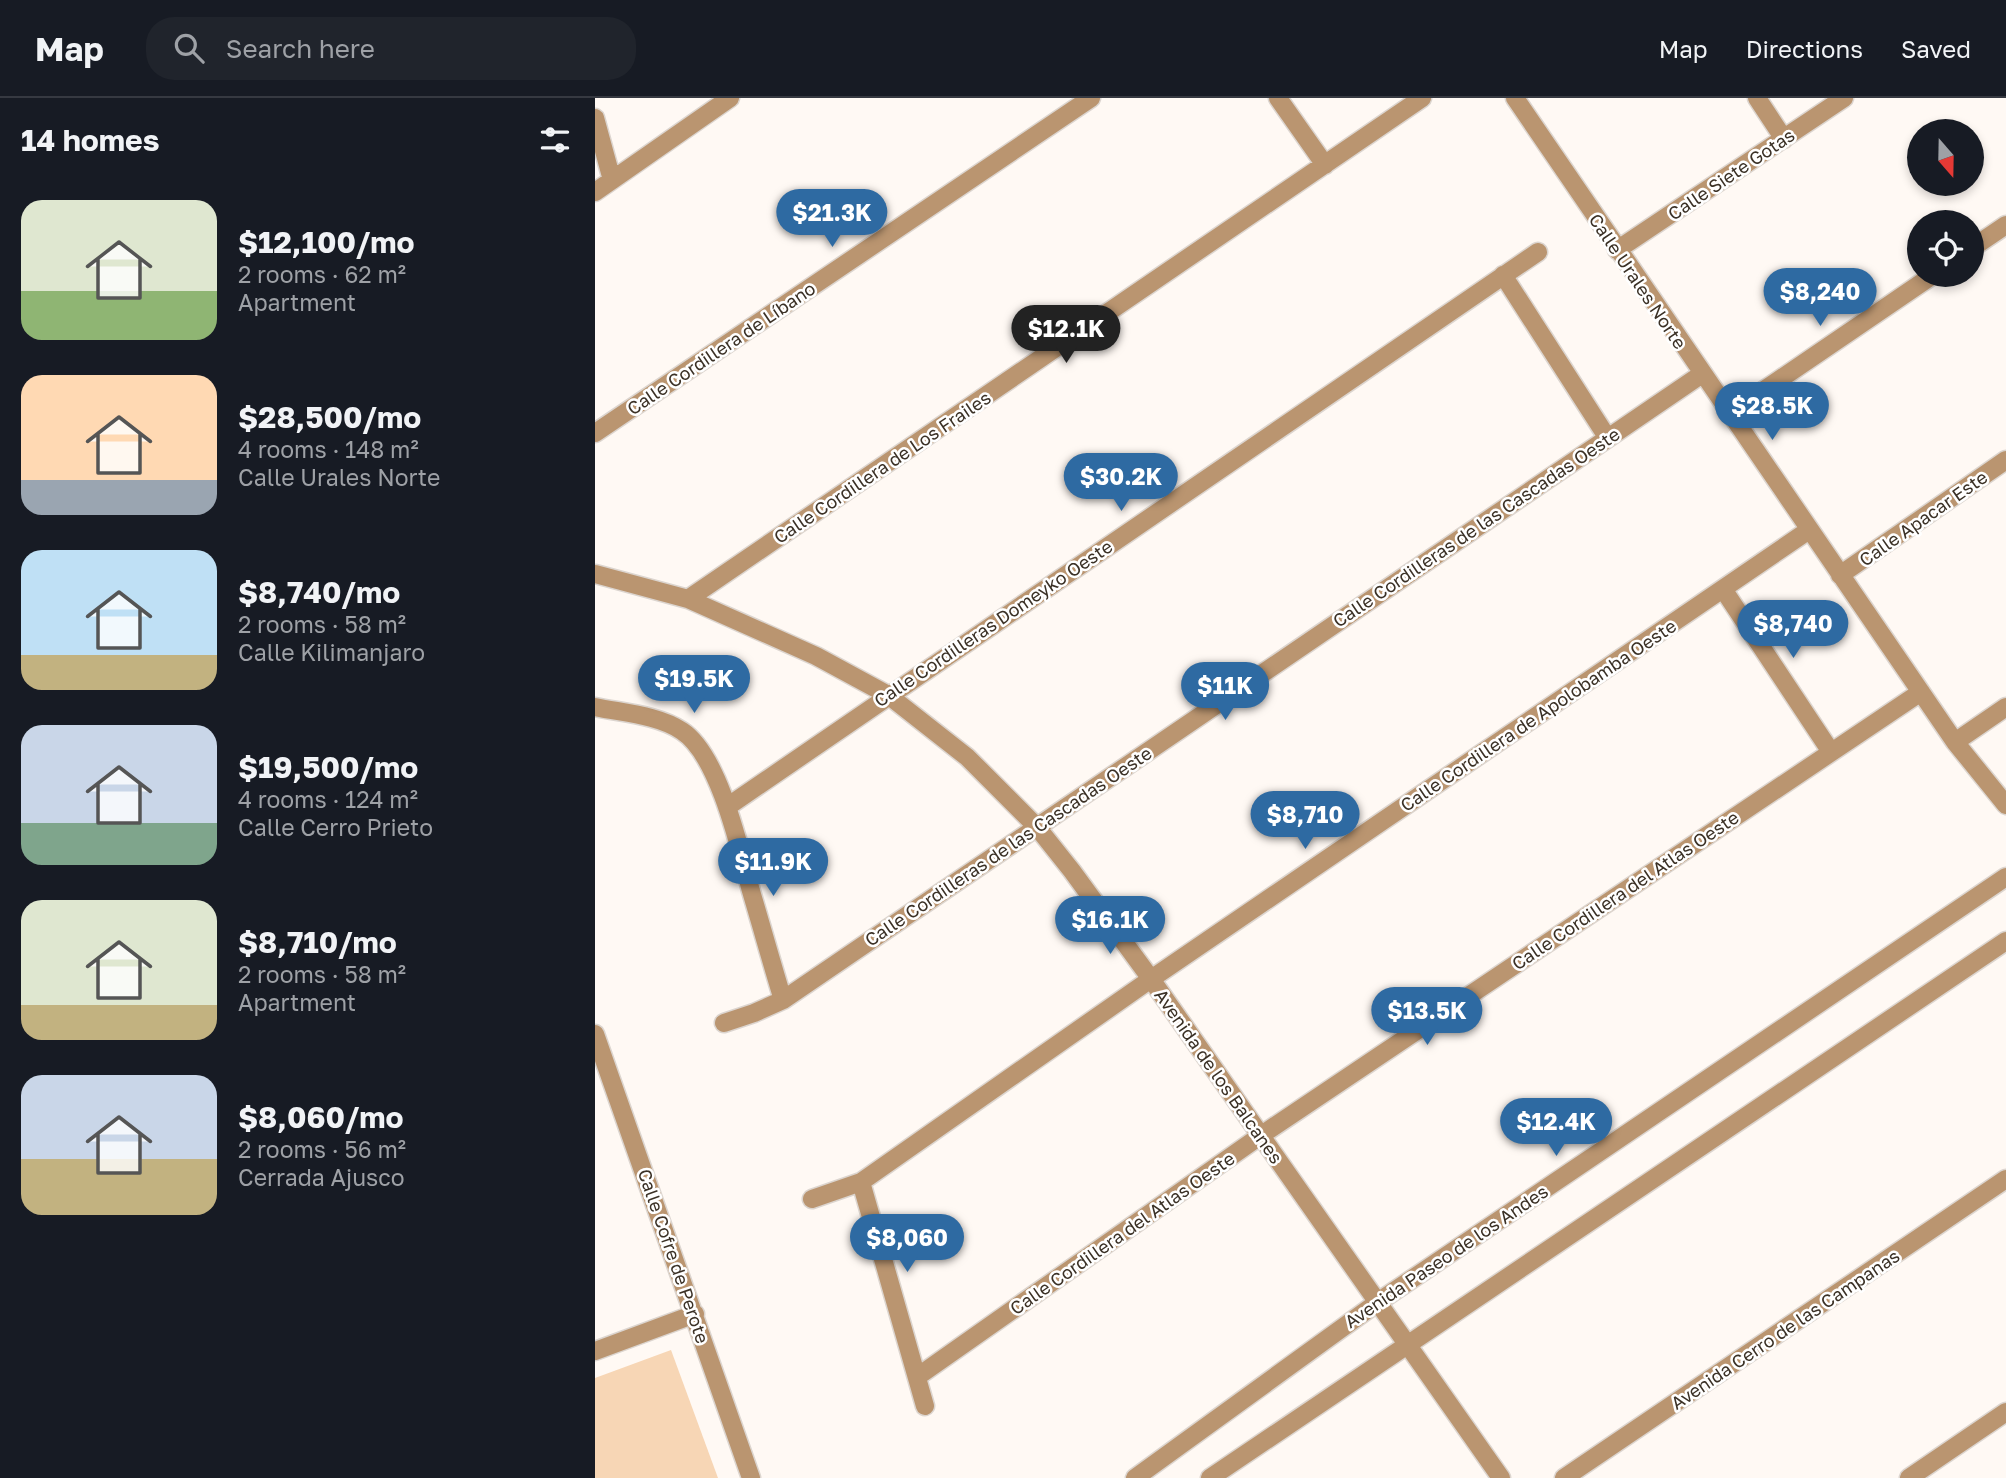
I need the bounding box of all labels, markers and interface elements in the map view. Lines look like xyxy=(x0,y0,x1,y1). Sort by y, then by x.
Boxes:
search box xyxy=(146,17,636,80)
text: Map xyxy=(35,29,104,68)
icon: search xyxy=(170,29,208,67)
text: Search here xyxy=(226,33,375,64)
text: Map xyxy=(1659,34,1708,63)
text: Directions xyxy=(1746,34,1863,63)
text: Saved xyxy=(1901,34,1971,63)
north arrow xyxy=(1907,119,1985,196)
map controls xyxy=(1907,119,1984,287)
icon: filters xyxy=(536,121,574,159)
text: 14 homes xyxy=(21,122,160,158)
street label: Calle Siete Gotas xyxy=(1663,123,1799,225)
pin: $21.3K xyxy=(775,190,889,249)
text: $21.3K xyxy=(792,198,872,226)
street label: Calle Urales Norte xyxy=(1585,209,1691,353)
button: locate xyxy=(1907,210,1984,287)
text: $12,100/mo xyxy=(238,224,415,260)
icon: home xyxy=(77,228,161,312)
text: 2 rooms · 62 m² xyxy=(238,260,406,288)
pin: $8,240 xyxy=(1763,268,1877,328)
street label: Calle Cordillera de Líbano xyxy=(623,277,819,419)
text: $8,240 xyxy=(1780,277,1860,305)
text: Apartment xyxy=(238,288,356,316)
pin: $12.1K xyxy=(1009,306,1123,365)
text: $12.1K xyxy=(1027,314,1105,342)
pin: $28.5K xyxy=(1715,382,1829,442)
street label: Calle Cordillera de Los Frailes xyxy=(769,386,995,548)
text: $28.5K xyxy=(1731,391,1813,419)
text: $28,500/mo xyxy=(238,399,421,435)
icon: home xyxy=(77,403,161,487)
street label: Calle Cordilleras de las Cascadas Oeste xyxy=(1328,422,1624,632)
text: 4 rooms · 148 m² xyxy=(238,435,419,463)
pin: $30.2K xyxy=(1064,454,1178,513)
text: $30.2K xyxy=(1080,462,1162,490)
text: Calle Urales Norte xyxy=(238,463,440,491)
street label: Calle Apacar Este xyxy=(1855,465,1991,571)
street label: Calle Cordilleras Domeyko Oeste xyxy=(870,535,1116,711)
text: $8,740/mo xyxy=(238,574,400,610)
icon: home xyxy=(77,578,161,662)
pin: $8,740 xyxy=(1736,601,1850,660)
text: $8,740 xyxy=(1753,609,1833,637)
text: 2 rooms · 58 m² xyxy=(238,610,406,638)
street label: Calle Cordillera de Apolobamba Oeste xyxy=(1396,614,1680,816)
text: Calle Kilimanjaro xyxy=(238,638,425,666)
pin: $19.5K xyxy=(637,656,751,715)
pin: $11K xyxy=(1184,662,1266,722)
text: $19.5K xyxy=(654,664,734,692)
text: $11K xyxy=(1197,671,1253,699)
street label: Calle Cordilleras de las Cascadas Oeste xyxy=(860,741,1156,951)
text: $19,500/mo xyxy=(238,749,418,785)
icon: home xyxy=(77,753,161,837)
text: 4 rooms · 124 m² xyxy=(238,785,418,813)
pin: $8,710 xyxy=(1248,792,1362,851)
text: $8,710 xyxy=(1267,800,1343,828)
street label: Calle Cordillera del Atlas Oeste xyxy=(1507,806,1743,974)
text: Calle Cerro Prieto xyxy=(238,813,433,841)
pin: $11.9K xyxy=(716,838,830,898)
text: $11.9K xyxy=(734,847,812,875)
pin: $16.1K xyxy=(1053,896,1167,956)
text: $16.1K xyxy=(1071,905,1149,933)
text: $8,710/mo xyxy=(238,924,397,960)
icon: home xyxy=(77,928,161,1012)
text: 2 rooms · 58 m² xyxy=(238,960,406,988)
street label: Avenida de los Balcanes xyxy=(1150,984,1288,1168)
text: Apartment xyxy=(238,988,356,1016)
pin: $13.5K xyxy=(1370,988,1484,1047)
text: $13.5K xyxy=(1387,996,1467,1024)
pin: $12.4K xyxy=(1499,1098,1613,1158)
text: $8,060/mo xyxy=(238,1099,404,1135)
icon: home xyxy=(77,1103,161,1187)
text: $12.4K xyxy=(1516,1107,1596,1135)
text: 2 rooms · 56 m² xyxy=(238,1135,406,1163)
street label: Calle Cordillera del Atlas Oeste xyxy=(1006,1147,1238,1319)
text: Cerrada Ajusco xyxy=(238,1163,405,1191)
street label: Calle Cofre de Perote xyxy=(634,1166,714,1346)
street label: Avenida Paseo de los Andes xyxy=(1340,1180,1552,1332)
pin: $8,060 xyxy=(850,1214,964,1274)
text: $8,060 xyxy=(866,1223,948,1251)
street label: Avenida Cerro de las Campanas xyxy=(1667,1244,1903,1414)

